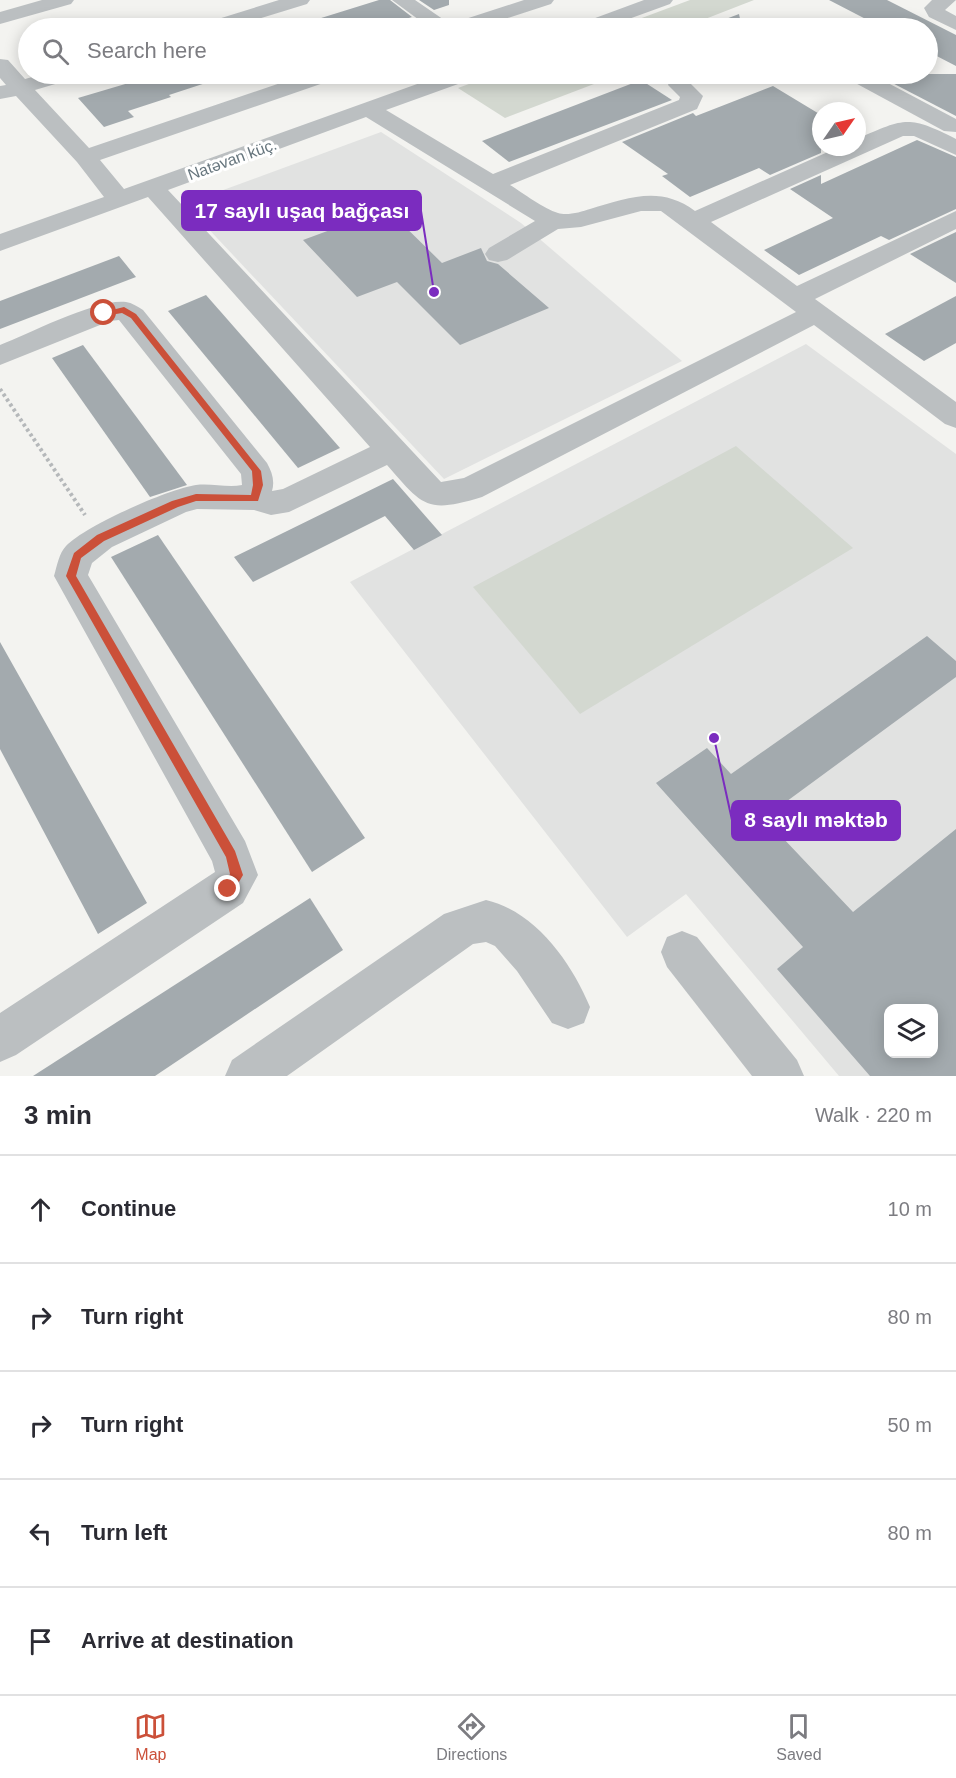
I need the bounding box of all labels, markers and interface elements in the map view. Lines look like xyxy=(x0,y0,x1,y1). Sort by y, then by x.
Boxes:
search box xyxy=(18,18,938,84)
icon: search xyxy=(39,35,72,68)
text: Search here xyxy=(87,38,207,63)
north arrow xyxy=(812,102,866,156)
street label: Natəvan küç. xyxy=(185,136,279,183)
callout: 17 saylı uşaq bağçası xyxy=(182,191,421,230)
text: 17 saylı uşaq bağçası xyxy=(195,199,409,222)
route start xyxy=(90,299,116,325)
callout: 8 saylı məktəb xyxy=(732,801,900,840)
text: 8 saylı məktəb xyxy=(744,808,888,831)
route end xyxy=(214,875,240,901)
map controls xyxy=(884,1004,938,1058)
button: layers xyxy=(884,1004,938,1058)
text: 3 min xyxy=(24,1100,92,1130)
text: Walk · 220 m xyxy=(815,1104,932,1126)
icon: ahead xyxy=(24,1193,57,1226)
text: Continue xyxy=(81,1196,176,1221)
text: 10 m xyxy=(888,1198,932,1220)
icon: right xyxy=(24,1301,57,1334)
text: Turn right xyxy=(81,1304,183,1329)
text: 80 m xyxy=(888,1306,932,1328)
icon: right xyxy=(24,1409,57,1442)
text: Turn right xyxy=(81,1412,183,1437)
text: 50 m xyxy=(888,1414,932,1436)
icon: left xyxy=(24,1517,57,1550)
text: Turn left xyxy=(81,1520,167,1545)
text: 80 m xyxy=(888,1522,932,1544)
icon: arrive xyxy=(24,1625,57,1658)
text: Arrive at destination xyxy=(81,1628,294,1653)
tab: Map xyxy=(134,1710,167,1764)
tab: Directions xyxy=(436,1710,507,1764)
tab: Saved xyxy=(776,1710,822,1764)

